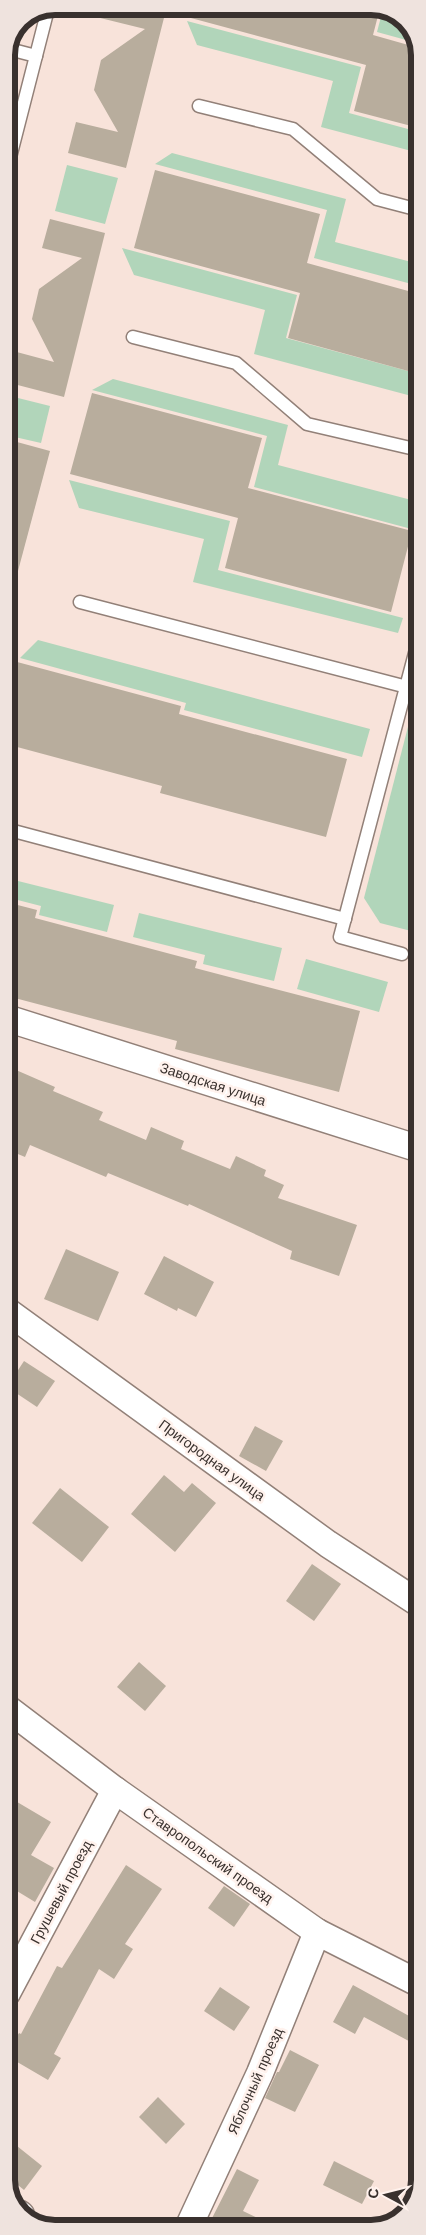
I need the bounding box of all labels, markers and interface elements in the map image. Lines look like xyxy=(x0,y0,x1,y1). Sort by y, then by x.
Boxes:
street label: Заводская улица xyxy=(158,1059,268,1109)
street label: Пригородная улица xyxy=(156,1416,268,1504)
street label: Ставропольский проезд xyxy=(140,1804,276,1906)
street label: Грушевый проезд xyxy=(27,1838,95,1946)
street label: Яблочный проезд xyxy=(224,2025,286,2137)
north arrow xyxy=(361,2170,411,2220)
text: С xyxy=(365,2187,382,2199)

